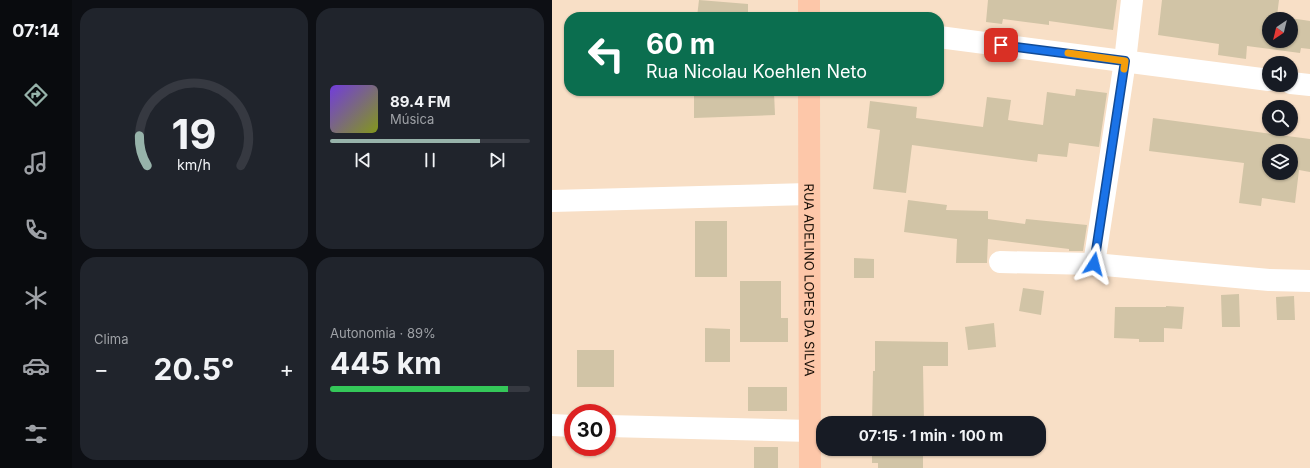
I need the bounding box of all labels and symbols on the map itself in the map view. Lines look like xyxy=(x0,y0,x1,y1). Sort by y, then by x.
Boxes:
north arrow xyxy=(1262,12,1298,48)
pin xyxy=(984,28,1018,62)
street label: RUA ADELINO LOPES DA SILVA xyxy=(801,184,818,377)
position arrow xyxy=(1073,243,1115,285)
speed limit sign: 30 xyxy=(564,404,616,456)

